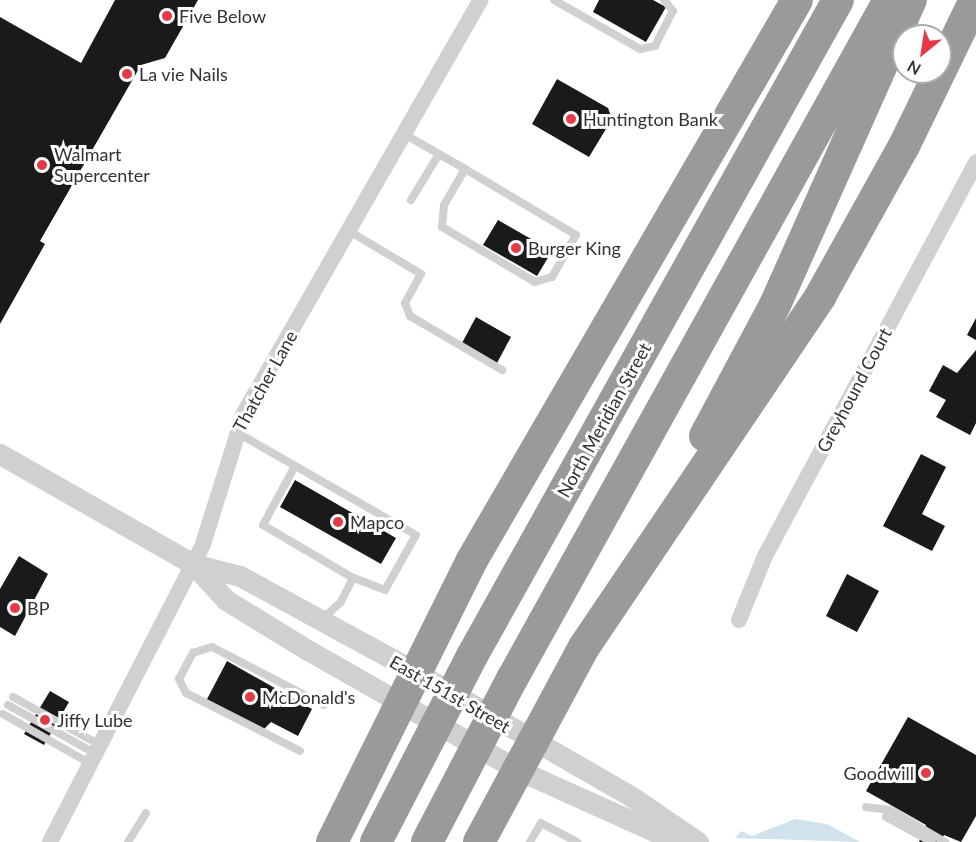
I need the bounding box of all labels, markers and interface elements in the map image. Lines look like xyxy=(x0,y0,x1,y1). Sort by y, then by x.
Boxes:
place label: Five Below xyxy=(179,5,266,27)
marker: Five Below xyxy=(160,9,174,23)
north arrow xyxy=(892,24,952,84)
text: N xyxy=(904,57,924,80)
place label: La vie Nails xyxy=(139,63,228,85)
marker: La vie Nails xyxy=(120,67,134,81)
place label: Huntington Bank xyxy=(583,108,718,130)
marker: Huntington Bank xyxy=(564,112,578,126)
place label: Walmart Supercenter xyxy=(54,144,150,186)
marker: Walmart Supercenter xyxy=(35,158,49,172)
place label: Burger King xyxy=(528,237,621,259)
marker: Burger King xyxy=(509,241,523,255)
street label: Greyhound Court xyxy=(812,324,896,456)
street label: Thatcher Lane xyxy=(228,326,302,436)
street label: North Meridian Street xyxy=(552,339,656,501)
place label: Mapco xyxy=(350,511,404,533)
marker: Mapco xyxy=(331,515,345,529)
place label: BP xyxy=(27,597,49,619)
marker: BP xyxy=(8,601,22,615)
street label: East 151st Street xyxy=(386,651,514,737)
place label: McDonald's xyxy=(262,686,355,708)
marker: McDonald's xyxy=(243,690,257,704)
place label: Jiffy Lube xyxy=(57,709,133,731)
marker: Jiffy Lube xyxy=(38,713,52,727)
place label: Goodwill xyxy=(844,762,914,784)
marker: Goodwill xyxy=(919,766,933,780)

